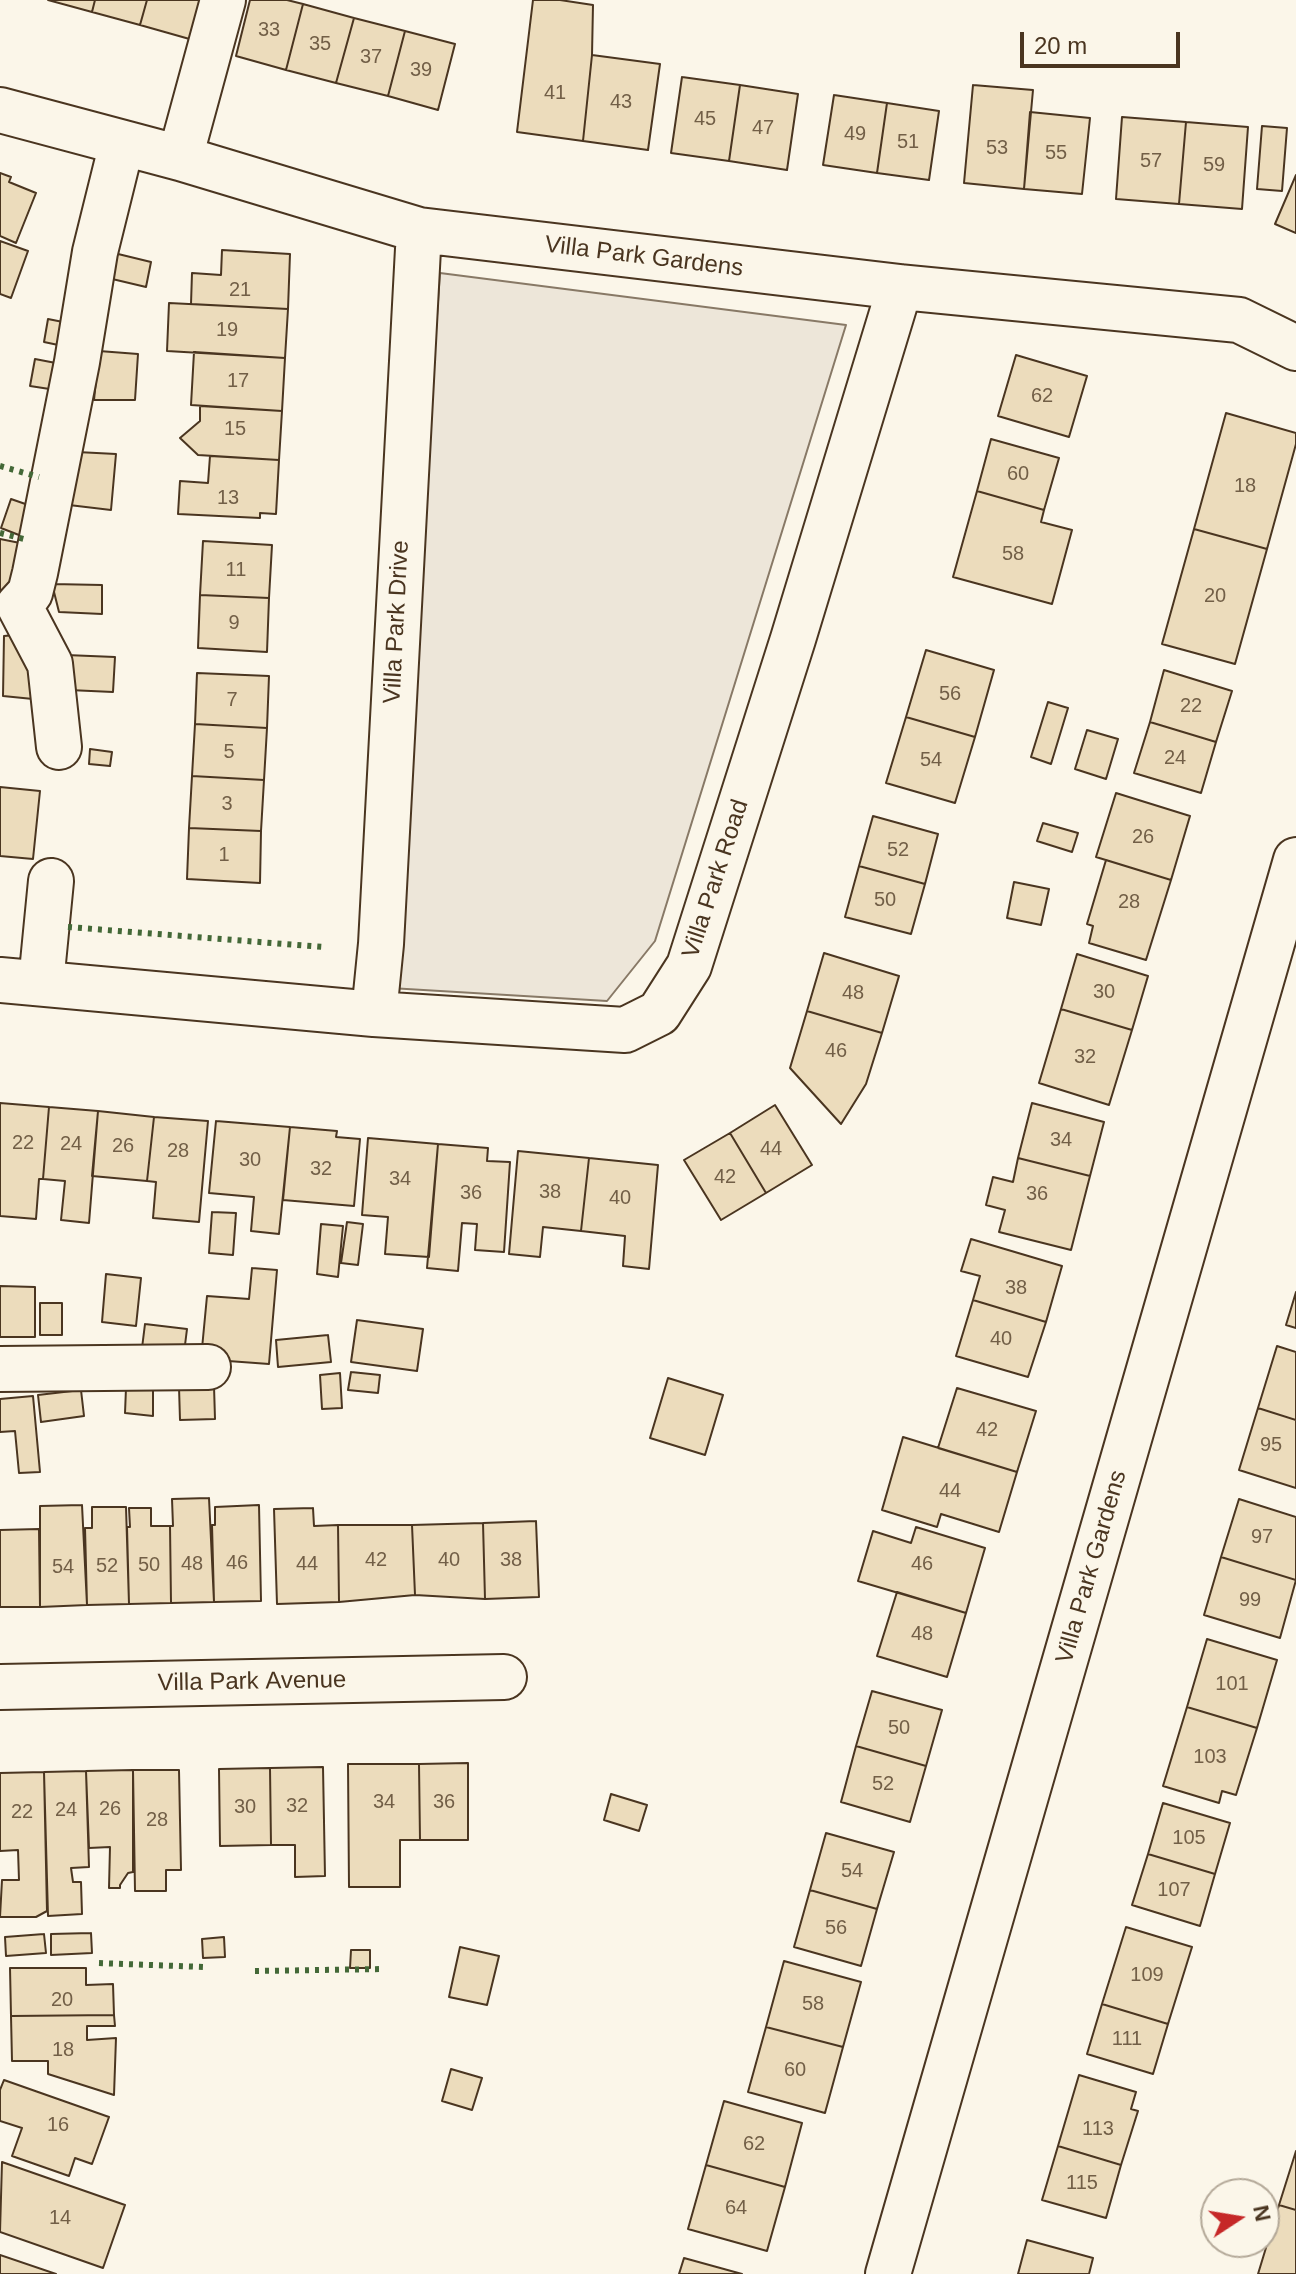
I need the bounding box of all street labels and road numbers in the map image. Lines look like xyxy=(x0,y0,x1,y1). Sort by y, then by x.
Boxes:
street label: Villa Park Gardens xyxy=(543,231,745,283)
street label: Villa Park Drive xyxy=(378,540,416,704)
street label: Villa Park Road xyxy=(677,796,755,962)
street label: Villa Park Gardens xyxy=(1051,1467,1133,1667)
street label: Villa Park Avenue xyxy=(157,1666,347,1698)

